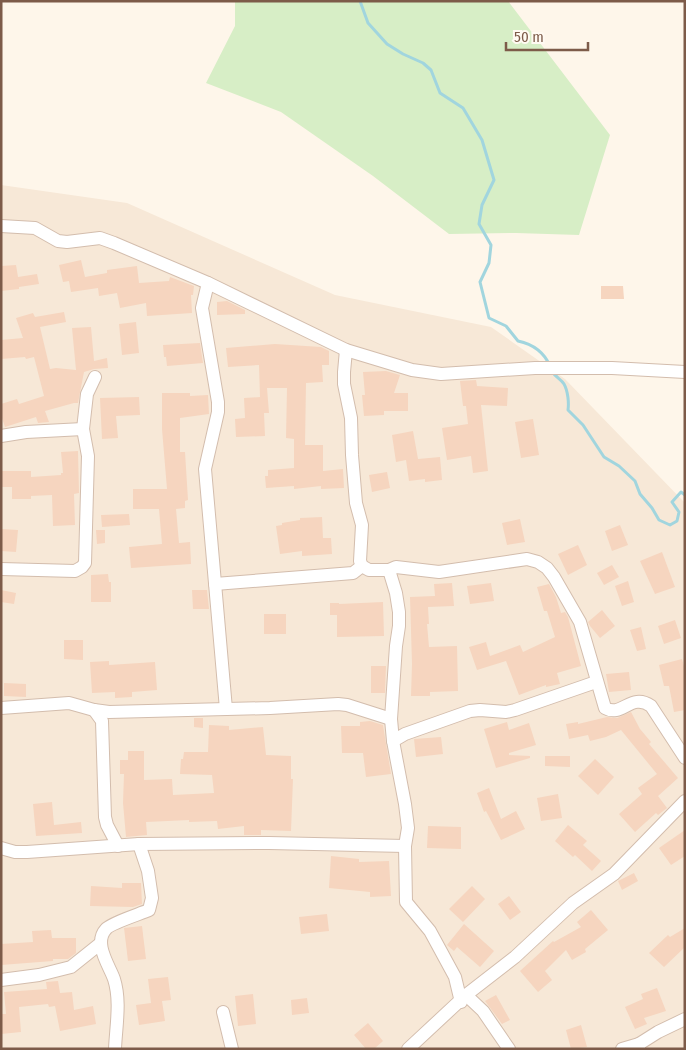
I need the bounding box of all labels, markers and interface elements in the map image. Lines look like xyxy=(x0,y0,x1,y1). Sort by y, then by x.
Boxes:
scale bar xyxy=(506,20,588,52)
text: 50 m xyxy=(514,28,544,46)

